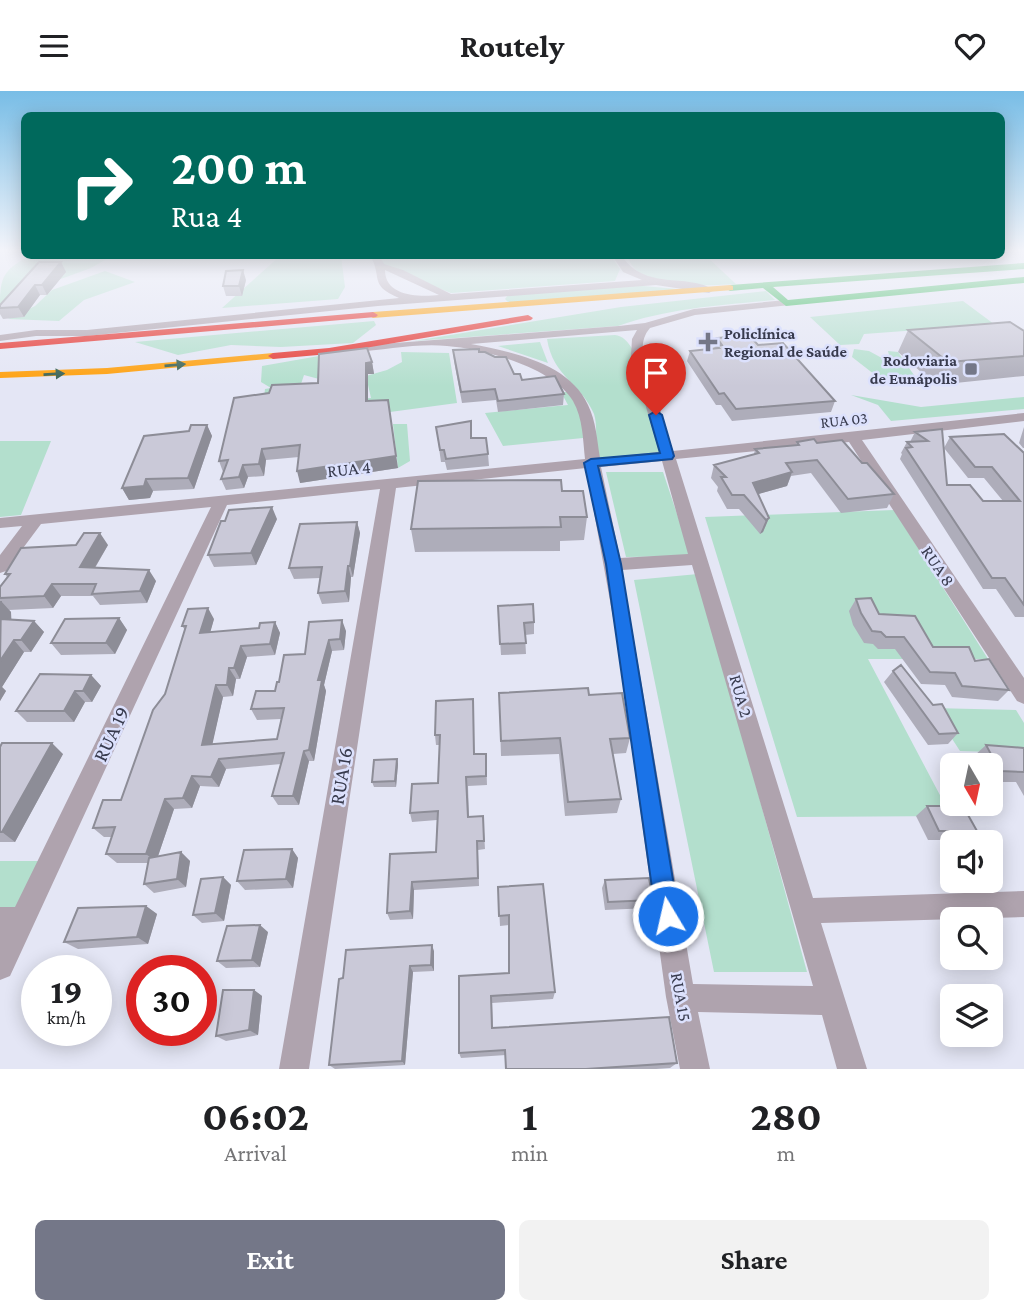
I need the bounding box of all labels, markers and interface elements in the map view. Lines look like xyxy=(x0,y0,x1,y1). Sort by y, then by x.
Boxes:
icon: menu xyxy=(35,27,73,65)
icon: heart xyxy=(951,27,989,65)
text: Routely xyxy=(460,28,564,64)
icon: right xyxy=(56,140,147,231)
text: 200 m xyxy=(171,140,306,195)
text: Rua 4 xyxy=(171,198,242,234)
place label: Policlínica Regional de Saúde xyxy=(724,325,848,360)
marker: Policlínica Regional de Saúde xyxy=(698,332,718,352)
pin xyxy=(626,343,686,415)
place label: Rodoviaria de Eunápolis xyxy=(870,352,957,387)
icon: arrive xyxy=(637,354,675,392)
one-way arrow xyxy=(165,359,187,370)
marker: Rodoviaria de Eunápolis xyxy=(963,361,979,377)
one-way arrow xyxy=(43,368,65,379)
street label: RUA 03 xyxy=(820,409,868,431)
street label: RUA 4 xyxy=(326,457,372,481)
street label: RUA 8 xyxy=(917,542,959,590)
street label: RUA 2 xyxy=(725,672,757,720)
street label: RUA 19 xyxy=(88,703,134,765)
street label: RUA 16 xyxy=(325,745,357,807)
north arrow xyxy=(940,753,1003,815)
map controls xyxy=(940,753,1003,1047)
button: sound xyxy=(940,830,1003,893)
position arrow xyxy=(631,879,705,953)
button: search xyxy=(940,907,1003,970)
speed limit sign: 30 xyxy=(126,955,217,1046)
street label: RUA 15 xyxy=(667,971,695,1023)
text: 19 xyxy=(50,972,83,1011)
button: layers xyxy=(940,984,1003,1047)
text: km/h xyxy=(47,1008,86,1028)
text: 06:02 xyxy=(202,1092,309,1139)
text: 1 xyxy=(522,1092,537,1139)
text: 280 xyxy=(750,1092,822,1139)
text: Arrival xyxy=(224,1140,287,1166)
text: min xyxy=(511,1140,548,1166)
text: m xyxy=(777,1140,795,1166)
button: Exit xyxy=(35,1220,505,1300)
button: Share xyxy=(519,1220,989,1300)

